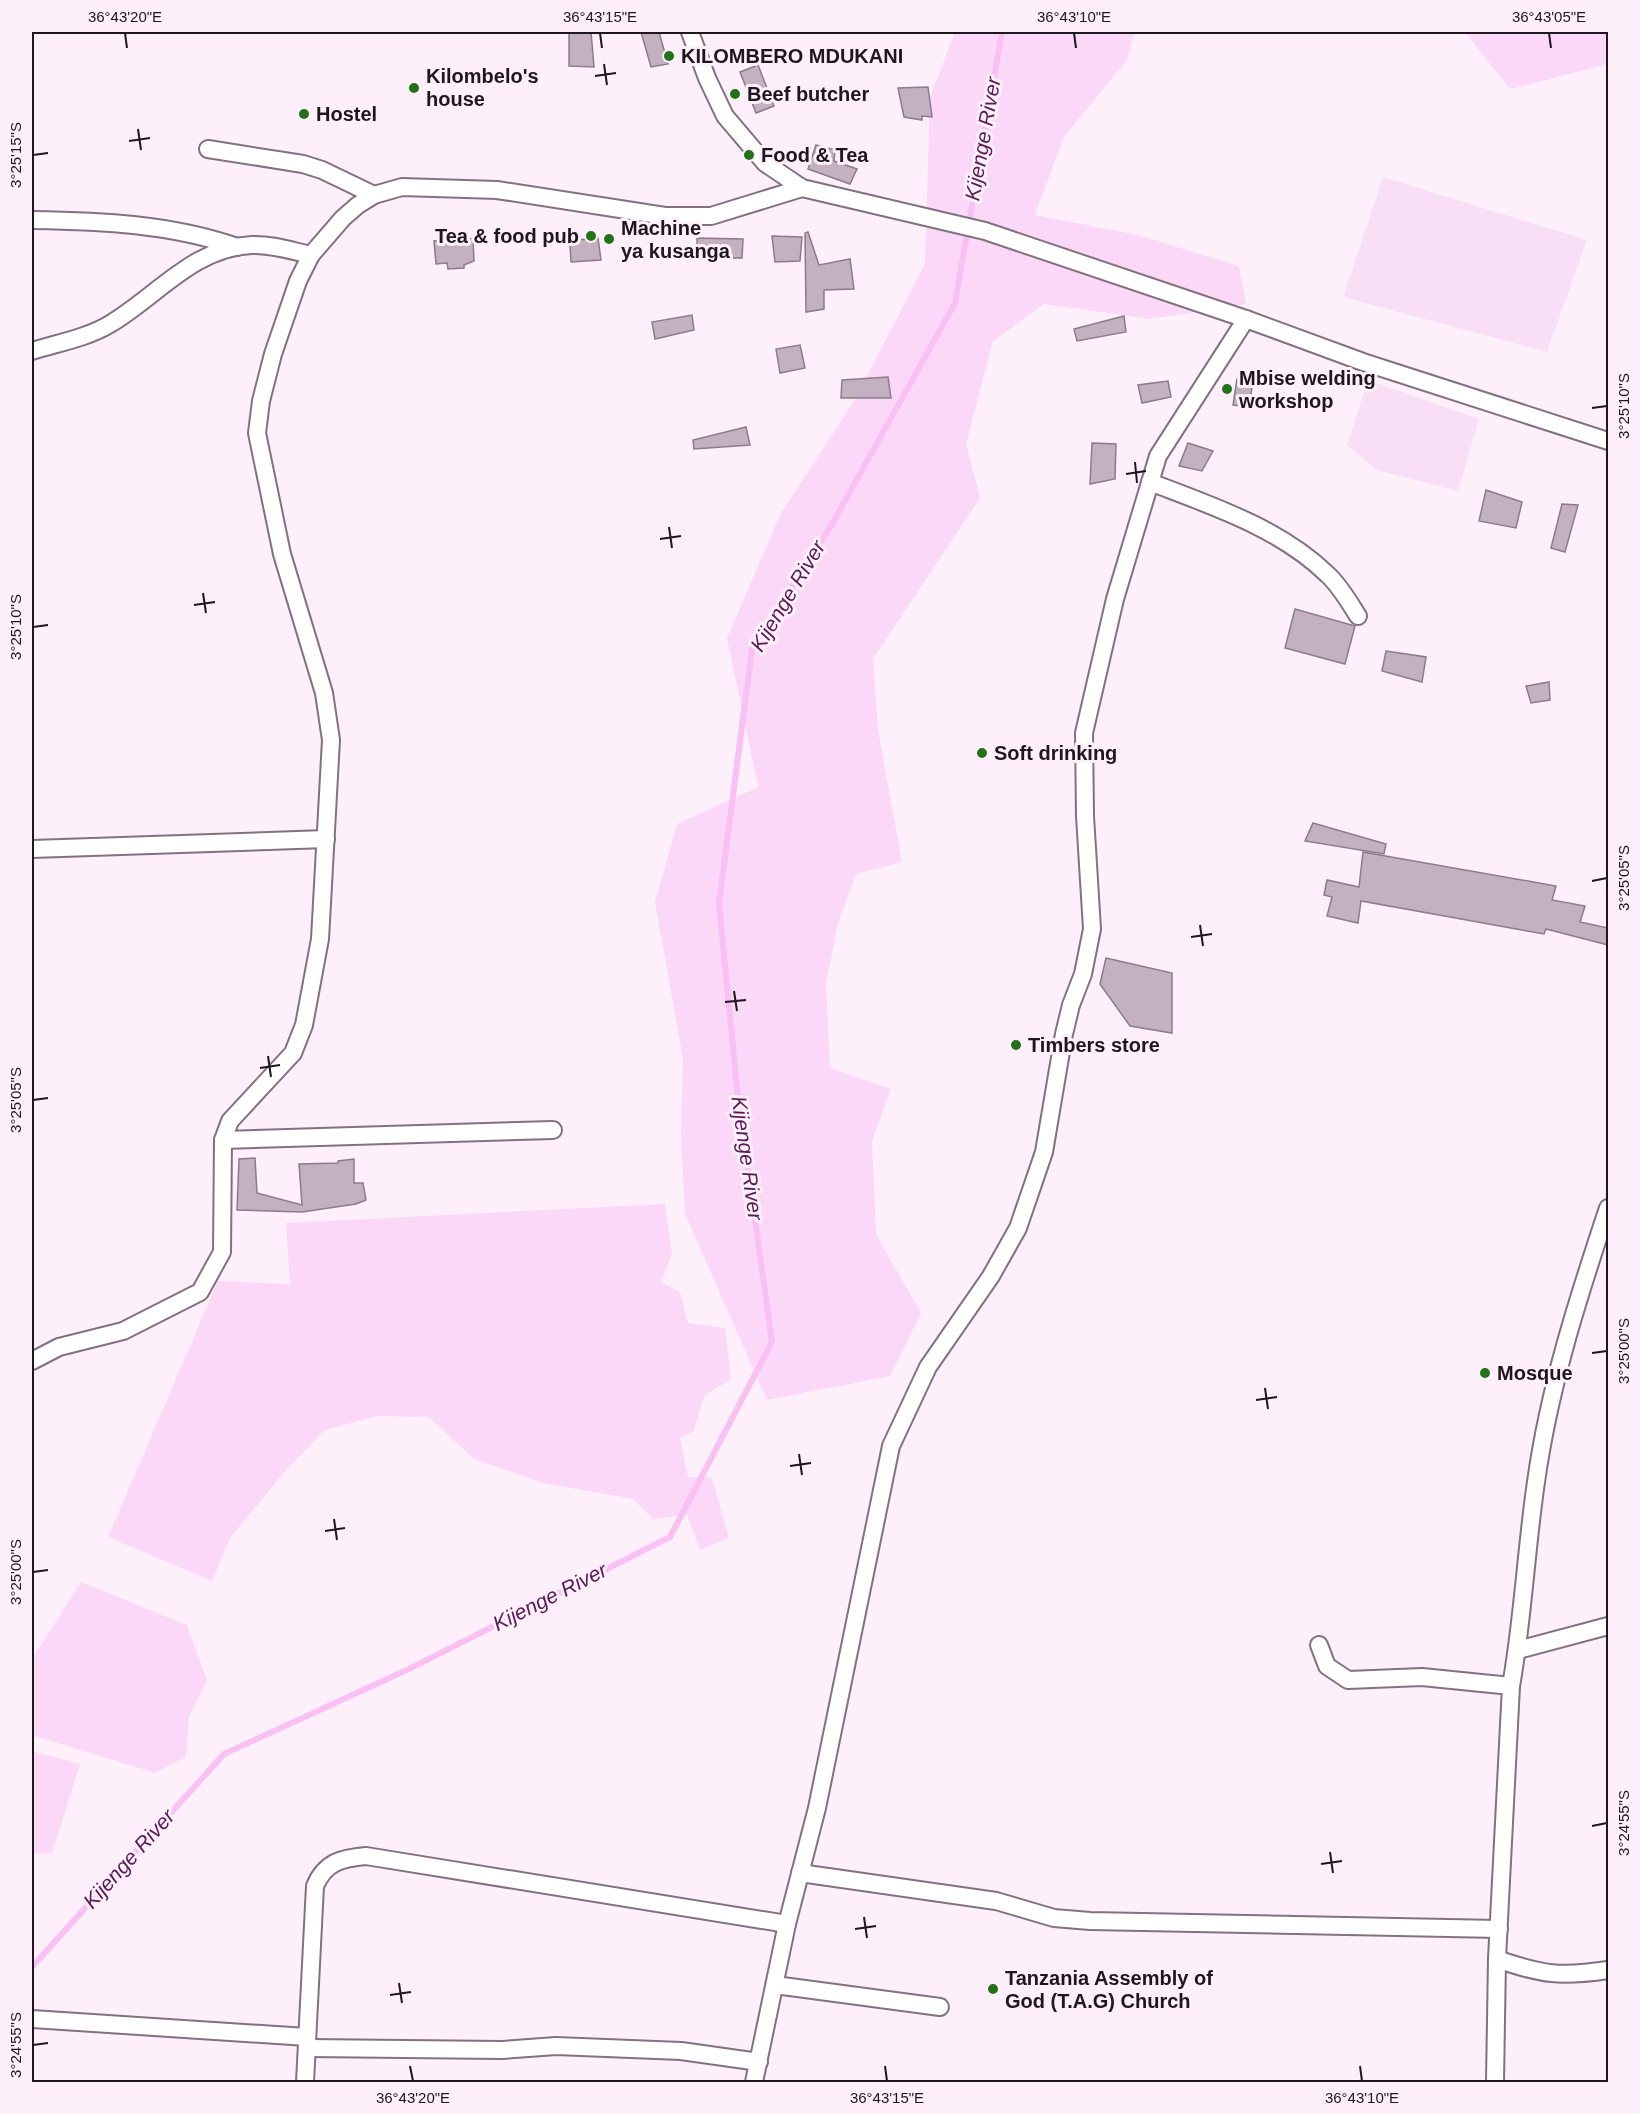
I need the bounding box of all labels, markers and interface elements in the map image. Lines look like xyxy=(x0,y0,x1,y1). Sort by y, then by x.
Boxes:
text: 36°43'20"E xyxy=(88,8,162,25)
text: 36°43'15"E xyxy=(563,8,637,25)
text: 36°43'10"E xyxy=(1037,8,1111,25)
text: 36°43'05"E xyxy=(1512,8,1586,25)
place label: KILOMBERO MDUKANI xyxy=(681,45,903,67)
marker: KILOMBERO MDUKANI xyxy=(662,49,676,63)
place label: Kilombelo's house xyxy=(426,65,539,110)
water label: Kijenge River xyxy=(960,74,1005,202)
marker: Kilombelo's house xyxy=(407,81,421,95)
place label: Beef butcher xyxy=(747,83,869,105)
marker: Beef butcher xyxy=(728,87,742,101)
place label: Hostel xyxy=(316,103,377,125)
marker: Hostel xyxy=(297,107,311,121)
text: 3°25'15"S xyxy=(7,122,24,188)
place label: Food & Tea xyxy=(761,144,869,166)
marker: Food & Tea xyxy=(742,148,756,162)
place label: Machine ya kusanga xyxy=(621,217,731,262)
place label: Tea & food pub xyxy=(435,225,579,247)
marker: Tea & food pub xyxy=(584,229,598,243)
marker: Machine ya kusanga xyxy=(602,232,616,246)
place label: Mbise welding workshop xyxy=(1238,367,1376,412)
text: 3°25'10"S xyxy=(1615,373,1632,439)
marker: Mbise welding workshop xyxy=(1220,382,1234,396)
water label: Kijenge River xyxy=(746,535,830,655)
text: 3°25'10"S xyxy=(7,594,24,660)
place label: Soft drinking xyxy=(994,742,1117,764)
marker: Soft drinking xyxy=(975,746,989,760)
text: 3°25'05"S xyxy=(1615,845,1632,911)
place label: Timbers store xyxy=(1028,1034,1160,1056)
marker: Timbers store xyxy=(1009,1038,1023,1052)
text: 3°25'05"S xyxy=(7,1067,24,1133)
water label: Kijenge River xyxy=(727,1094,768,1222)
text: 3°25'00"S xyxy=(1615,1318,1632,1384)
place label: Mosque xyxy=(1497,1362,1573,1384)
marker: Mosque xyxy=(1478,1366,1492,1380)
text: 3°25'00"S xyxy=(7,1539,24,1605)
water label: Kijenge River xyxy=(489,1558,612,1635)
text: 3°24'55"S xyxy=(1615,1790,1632,1856)
water label: Kijenge River xyxy=(78,1804,180,1913)
place label: Tanzania Assembly of God (T.A.G) Church xyxy=(1005,1967,1213,2012)
marker: Tanzania Assembly of God (T.A.G) Church xyxy=(986,1982,1000,1996)
text: 3°24'55"S xyxy=(7,2012,24,2078)
text: 36°43'20"E xyxy=(376,2089,450,2106)
text: 36°43'15"E xyxy=(850,2089,924,2106)
text: 36°43'10"E xyxy=(1325,2089,1399,2106)

